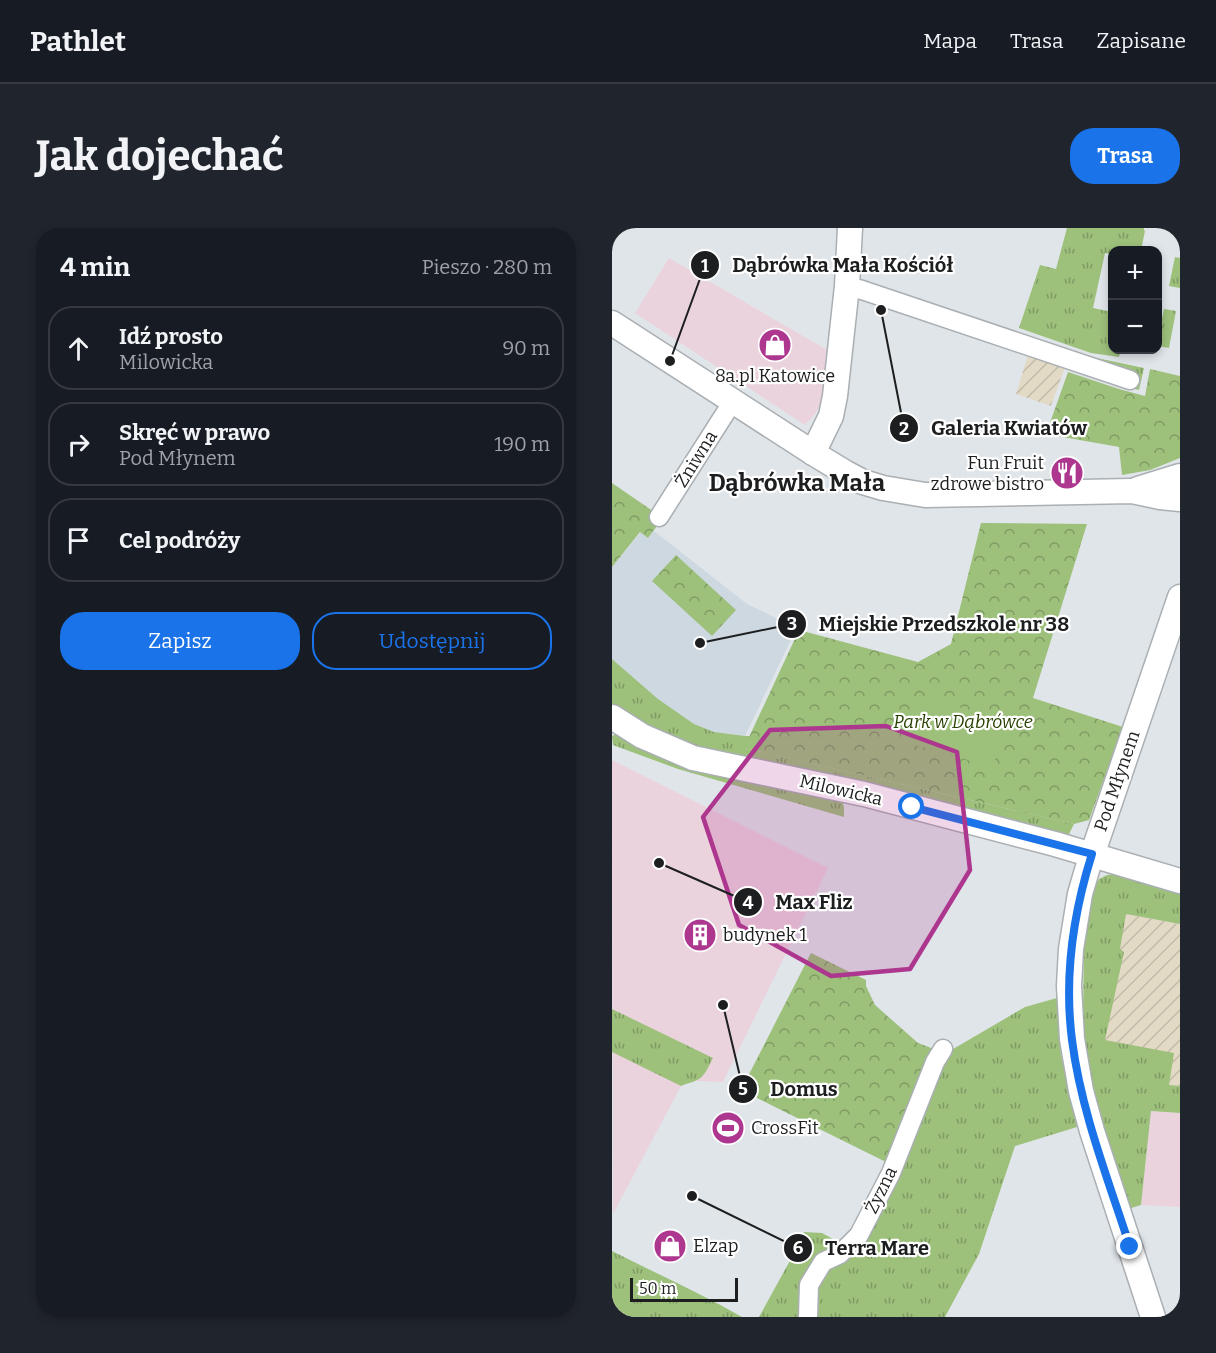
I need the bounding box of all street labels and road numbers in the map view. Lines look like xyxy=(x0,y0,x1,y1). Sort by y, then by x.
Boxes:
street label: Żniwna xyxy=(670,426,722,491)
street label: Pod Młynem xyxy=(1090,728,1144,834)
street label: Milowicka xyxy=(797,770,885,810)
street label: Żyzna xyxy=(860,1163,902,1217)

